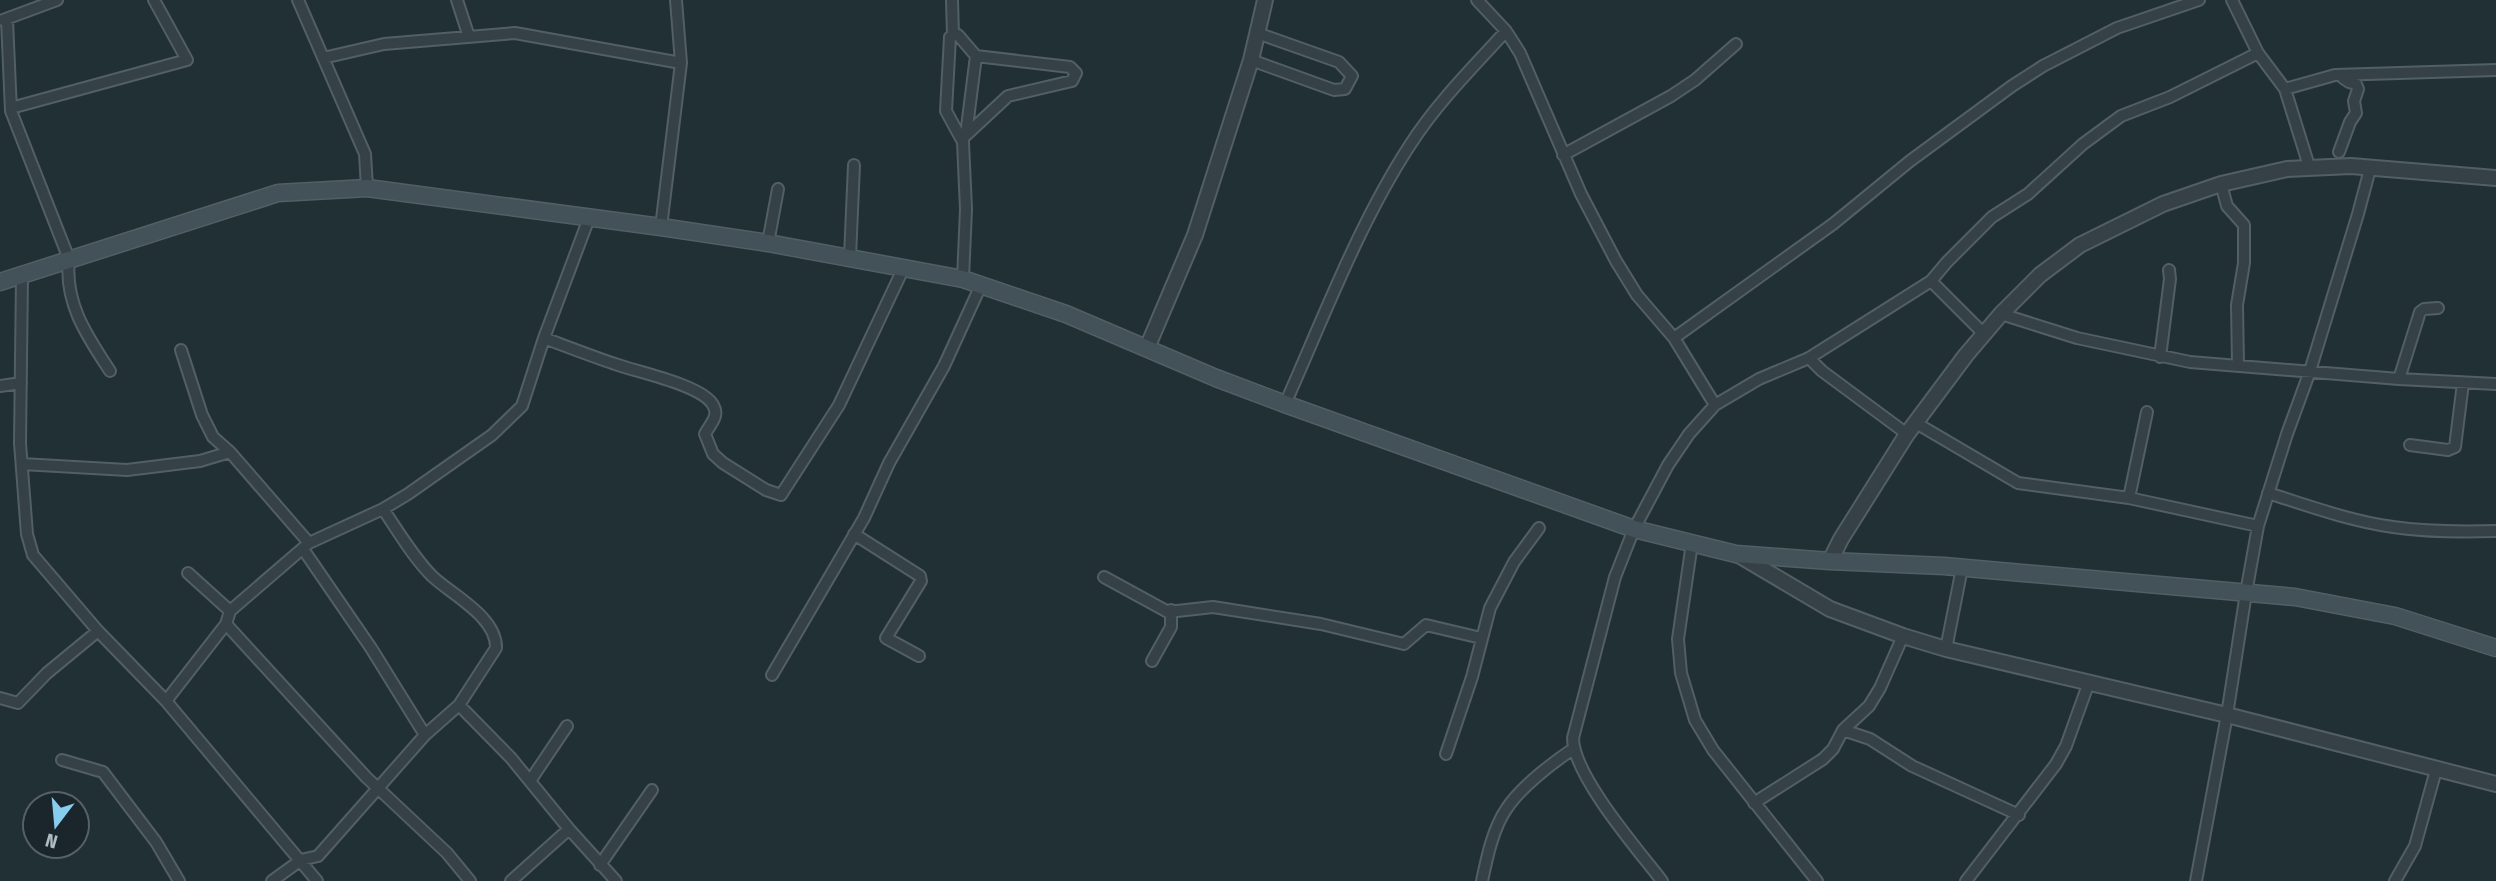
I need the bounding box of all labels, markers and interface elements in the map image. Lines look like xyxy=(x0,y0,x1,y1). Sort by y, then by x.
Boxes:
north arrow xyxy=(21,790,91,860)
text: N xyxy=(43,828,60,853)

